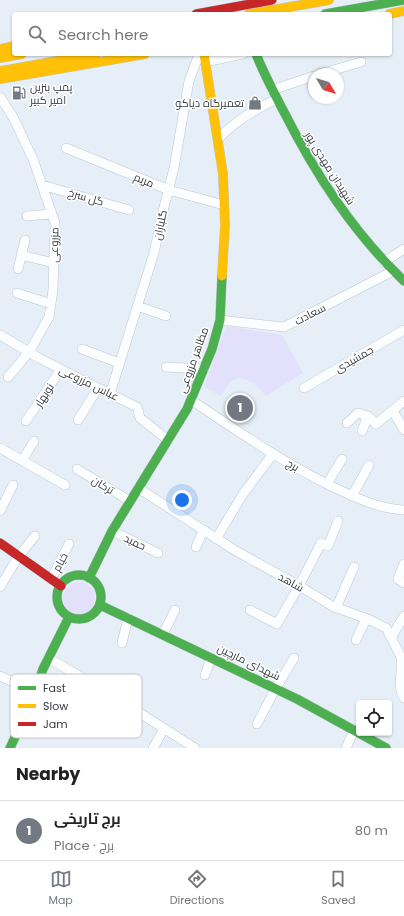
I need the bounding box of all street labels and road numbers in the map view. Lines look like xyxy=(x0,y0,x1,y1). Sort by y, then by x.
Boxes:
street label: شهیدان مهدی پور xyxy=(300,127,359,208)
street label: مریم xyxy=(131,169,157,191)
street label: گل سرخ xyxy=(66,184,106,210)
street label: گلباران xyxy=(149,208,171,242)
street label: مزروعی xyxy=(46,227,62,263)
street label: سعادت xyxy=(292,299,328,329)
street label: مظاهر مزروعی xyxy=(174,325,212,395)
street label: جمشیدی xyxy=(332,342,376,376)
street label: عباس مزروعی xyxy=(56,362,122,404)
street label: نوبهار xyxy=(30,380,58,411)
street label: برج xyxy=(283,455,303,475)
street label: ترکان xyxy=(89,472,117,498)
street label: حمید xyxy=(121,530,149,554)
street label: خیام xyxy=(48,550,72,574)
street label: شاهد xyxy=(275,568,307,596)
street label: شهدای مارچین xyxy=(215,640,283,684)

